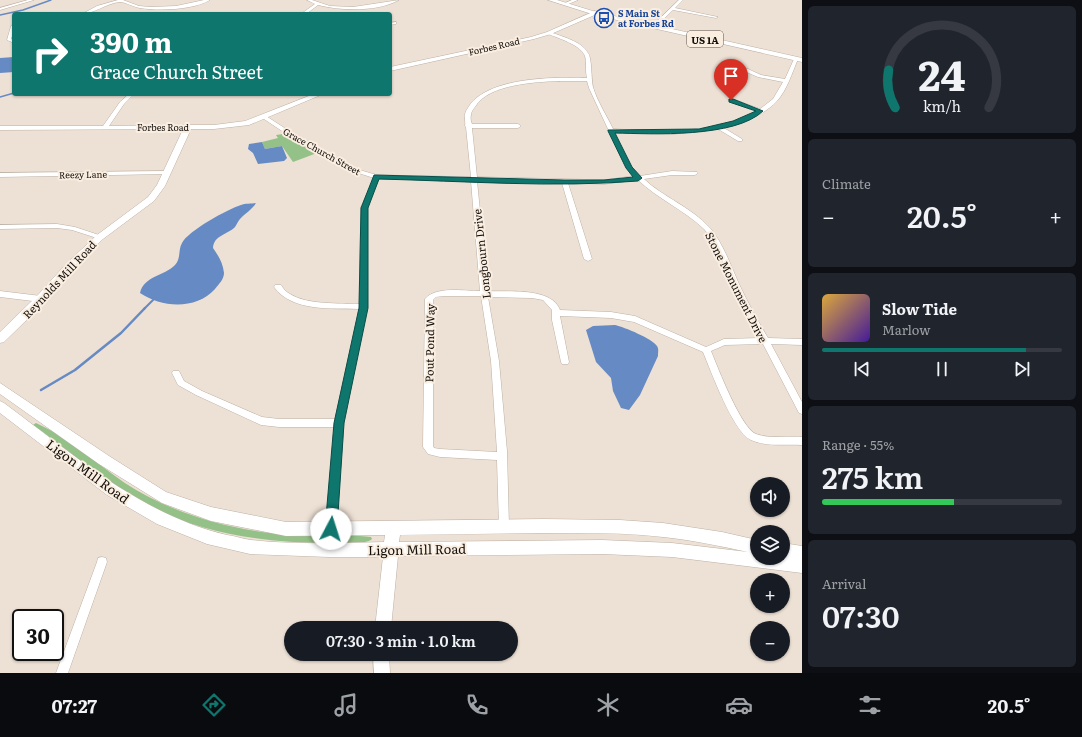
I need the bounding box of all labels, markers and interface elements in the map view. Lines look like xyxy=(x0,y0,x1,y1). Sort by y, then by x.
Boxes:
place label: S Main St at Forbes Rd xyxy=(618,6,674,30)
bus stop icon: S Main St at Forbes Rd xyxy=(593,7,615,29)
text: 390 m xyxy=(90,20,172,62)
icon: right xyxy=(24,28,76,80)
road number: US 1A xyxy=(687,31,723,47)
street label: Forbes Road xyxy=(467,33,521,59)
text: 24 xyxy=(918,42,966,104)
text: Grace Church Street xyxy=(90,58,263,85)
pin xyxy=(714,59,748,100)
icon: arrive xyxy=(720,65,742,87)
text: km/h xyxy=(923,94,962,115)
street label: Forbes Road xyxy=(137,120,190,134)
street label: Grace Church Street xyxy=(281,124,364,178)
street label: Reezy Lane xyxy=(59,167,107,181)
text: Climate xyxy=(822,174,871,193)
text: 20.5° xyxy=(907,193,977,237)
text: − xyxy=(822,199,835,232)
text: + xyxy=(1049,199,1062,232)
street label: Longbourn Drive xyxy=(468,208,494,300)
street label: Stone Monument Drive xyxy=(702,229,772,345)
street label: Reynolds Mill Road xyxy=(19,236,100,322)
text: Slow Tide xyxy=(882,297,957,320)
street label: Pout Pond Way xyxy=(420,303,438,383)
text: Marlow xyxy=(882,320,930,339)
icon: previous xyxy=(851,358,873,380)
icon: pause xyxy=(931,358,953,380)
icon: next xyxy=(1011,358,1033,380)
street label: Ligon Mill Road xyxy=(43,434,133,508)
text: Range · 55% xyxy=(822,435,894,454)
text: 275 km xyxy=(822,454,923,498)
map controls xyxy=(750,477,790,661)
button: sound xyxy=(750,477,790,517)
position arrow xyxy=(310,508,352,550)
button: layers xyxy=(750,525,790,565)
street label: Ligon Mill Road xyxy=(368,539,466,559)
button: + xyxy=(750,573,790,613)
text: Arrival xyxy=(822,574,866,593)
text: 07:30 xyxy=(822,593,899,637)
speed limit sign: 30 xyxy=(12,609,64,661)
button: − xyxy=(750,621,790,661)
text: 07:30 · 3 min · 1.0 km xyxy=(326,629,476,652)
icon: directions xyxy=(200,691,228,719)
icon: music xyxy=(332,691,360,719)
icon: phone xyxy=(463,691,491,719)
icon: climate xyxy=(594,691,622,719)
icon: car xyxy=(725,691,753,719)
icon: filters xyxy=(856,691,884,719)
text: 07:27 xyxy=(52,692,97,719)
text: 20.5° xyxy=(988,692,1030,719)

